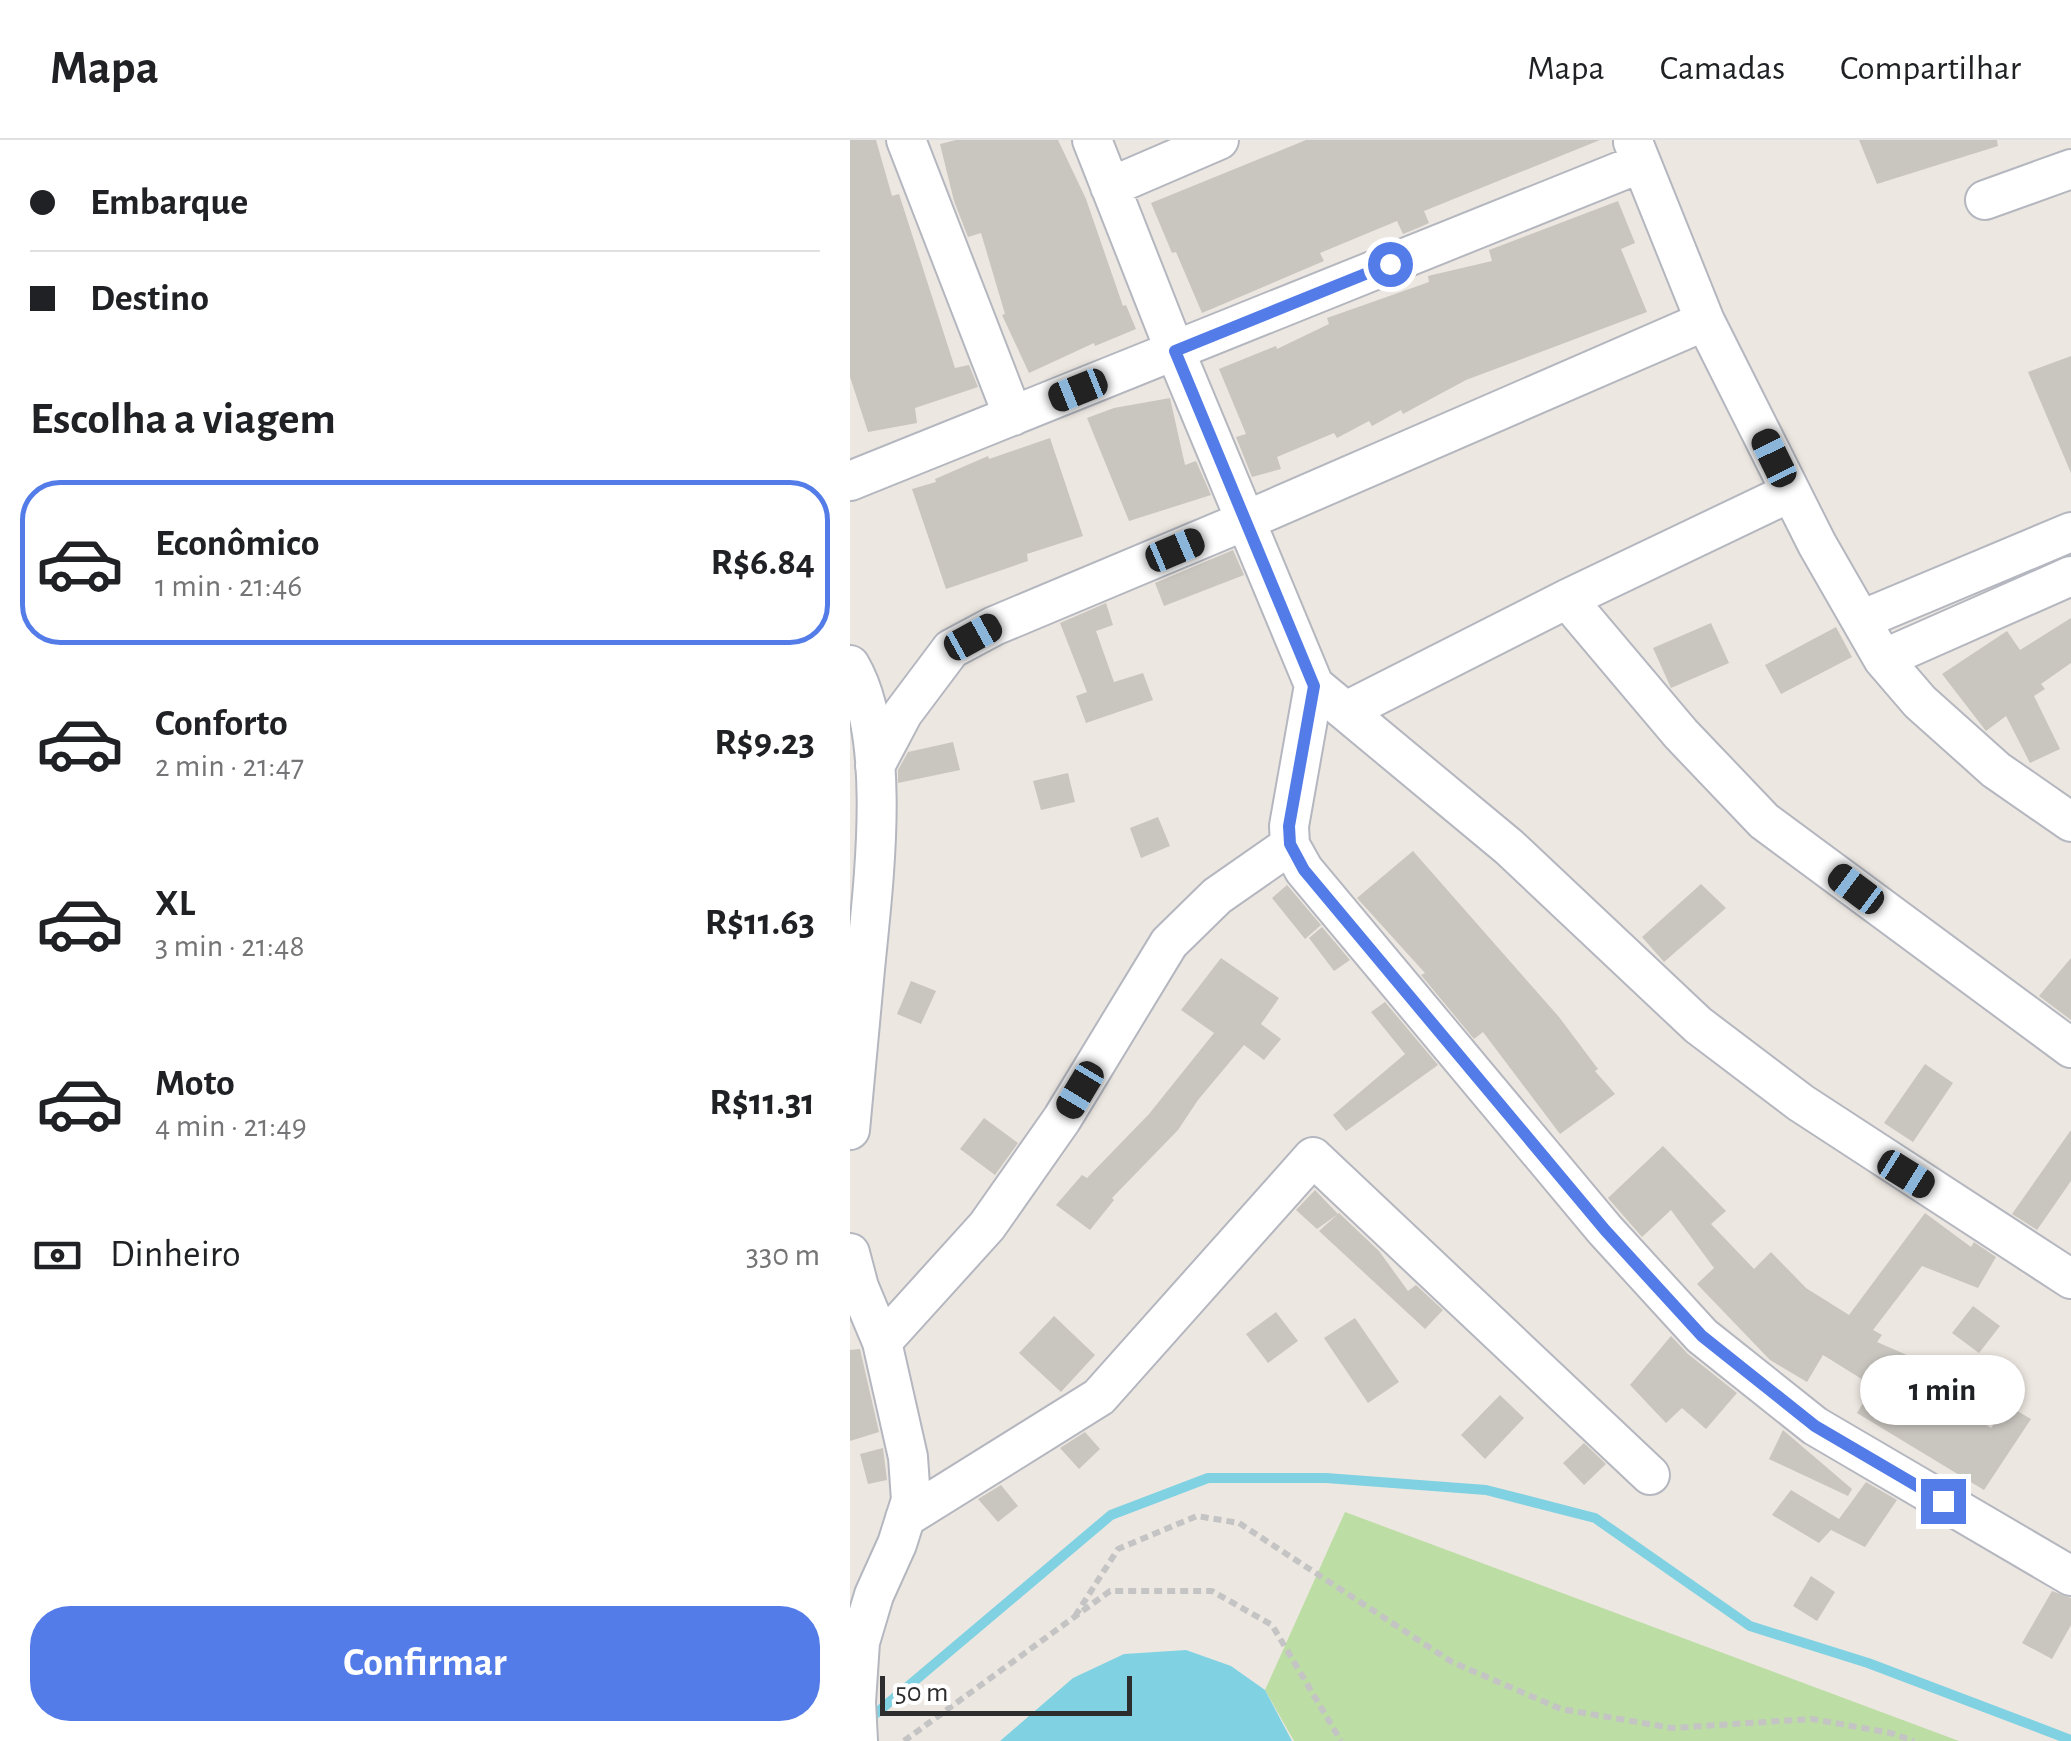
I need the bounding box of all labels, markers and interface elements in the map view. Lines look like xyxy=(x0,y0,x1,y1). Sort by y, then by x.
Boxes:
text: Mapa xyxy=(50,45,159,93)
text: Mapa xyxy=(1527,51,1605,86)
text: Camadas xyxy=(1660,51,1785,86)
text: Compartilhar xyxy=(1840,51,2021,86)
text: Embarque xyxy=(90,184,248,222)
route start xyxy=(1368,242,1413,287)
text: Destino xyxy=(90,280,209,318)
car xyxy=(1045,365,1111,415)
text: Escolha a viagem xyxy=(30,397,336,442)
car xyxy=(1747,424,1801,492)
icon: car xyxy=(35,518,125,608)
car xyxy=(1142,524,1208,576)
text: Econômico xyxy=(155,525,319,563)
text: R$6.84 xyxy=(711,544,815,582)
text: 1 min · 21:46 xyxy=(155,570,302,602)
car xyxy=(939,609,1007,665)
icon: car xyxy=(35,698,125,788)
text: Conforto xyxy=(155,705,288,743)
text: R$9.23 xyxy=(714,724,815,762)
text: 2 min · 21:47 xyxy=(155,750,304,782)
car xyxy=(1823,859,1889,919)
icon: car xyxy=(35,878,125,968)
text: XL xyxy=(155,885,195,923)
text: R$11.63 xyxy=(705,904,815,942)
text: 3 min · 21:48 xyxy=(155,930,305,962)
car xyxy=(1052,1057,1108,1123)
icon: car xyxy=(35,1058,125,1148)
text: Moto xyxy=(155,1065,235,1103)
text: R$11.31 xyxy=(709,1084,815,1122)
text: 4 min · 21:49 xyxy=(155,1110,307,1142)
car xyxy=(1873,1145,1939,1203)
icon: cash xyxy=(30,1228,85,1283)
text: Dinheiro xyxy=(110,1236,241,1274)
text: 330 m xyxy=(746,1239,820,1271)
callout: 1 min xyxy=(1860,1356,2026,1426)
text: 1 min xyxy=(1909,1374,1976,1406)
route end xyxy=(1921,1479,1966,1524)
button: Confirmar xyxy=(30,1606,820,1721)
scale bar xyxy=(880,1671,1132,1716)
text: 50 m xyxy=(895,1679,949,1707)

